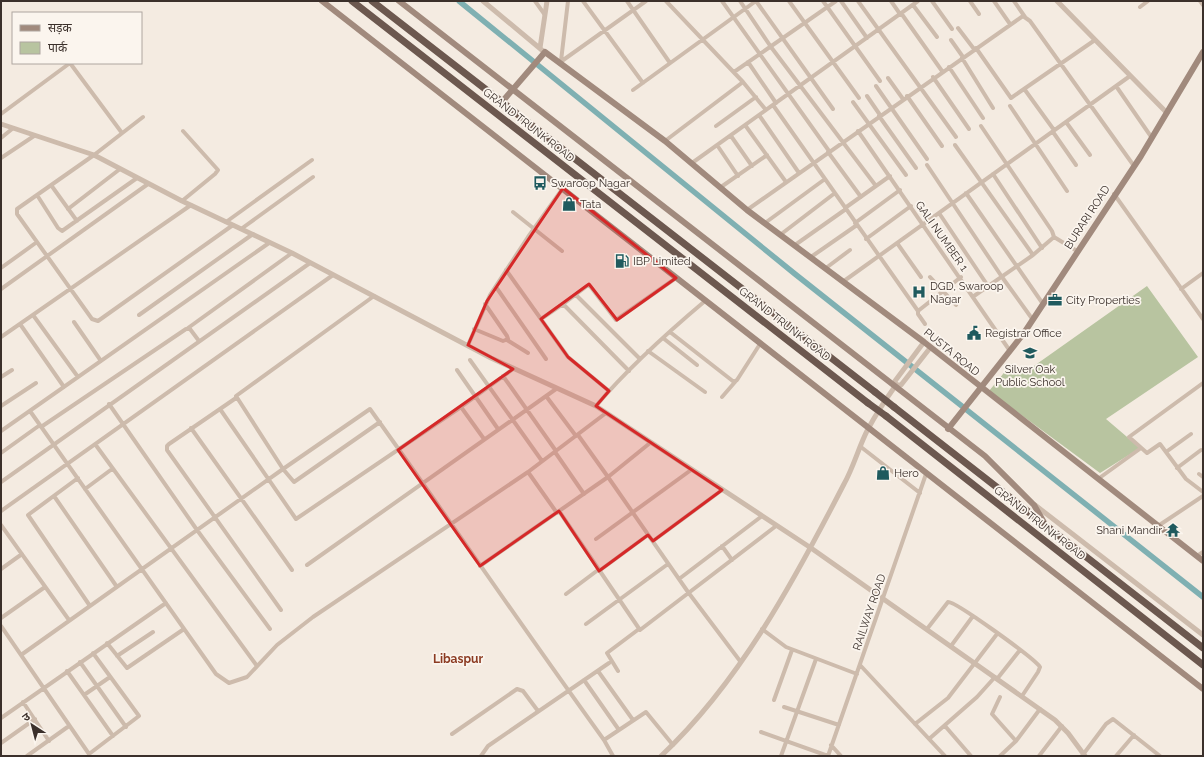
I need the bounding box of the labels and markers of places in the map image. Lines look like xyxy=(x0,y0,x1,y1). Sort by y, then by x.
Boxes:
bus stop icon: Swaroop Nagar xyxy=(532,175,548,191)
place label: Swaroop Nagar xyxy=(551,177,630,190)
shop icon: Tata xyxy=(561,196,577,212)
place label: Tata xyxy=(580,198,601,211)
fuel station icon: IBP Limited xyxy=(614,253,630,269)
place label: IBP Limited xyxy=(633,255,691,268)
place label: DGD, Swaroop Nagar xyxy=(930,280,1004,306)
hospital icon: DGD, Swaroop Nagar xyxy=(911,284,927,300)
office icon: City Properties xyxy=(1047,292,1063,308)
place label: City Properties xyxy=(1066,294,1140,307)
public building icon: Registrar Office xyxy=(966,325,982,341)
place label: Registrar Office xyxy=(985,327,1062,340)
school or university icon: Silver Oak Public School xyxy=(1022,345,1038,361)
place label: Silver Oak Public School xyxy=(995,363,1065,389)
shop icon: Hero xyxy=(875,465,891,481)
place label: Hero xyxy=(894,467,919,480)
temple icon: Shani Mandir xyxy=(1165,522,1181,538)
place label: Shani Mandir xyxy=(1096,524,1162,537)

